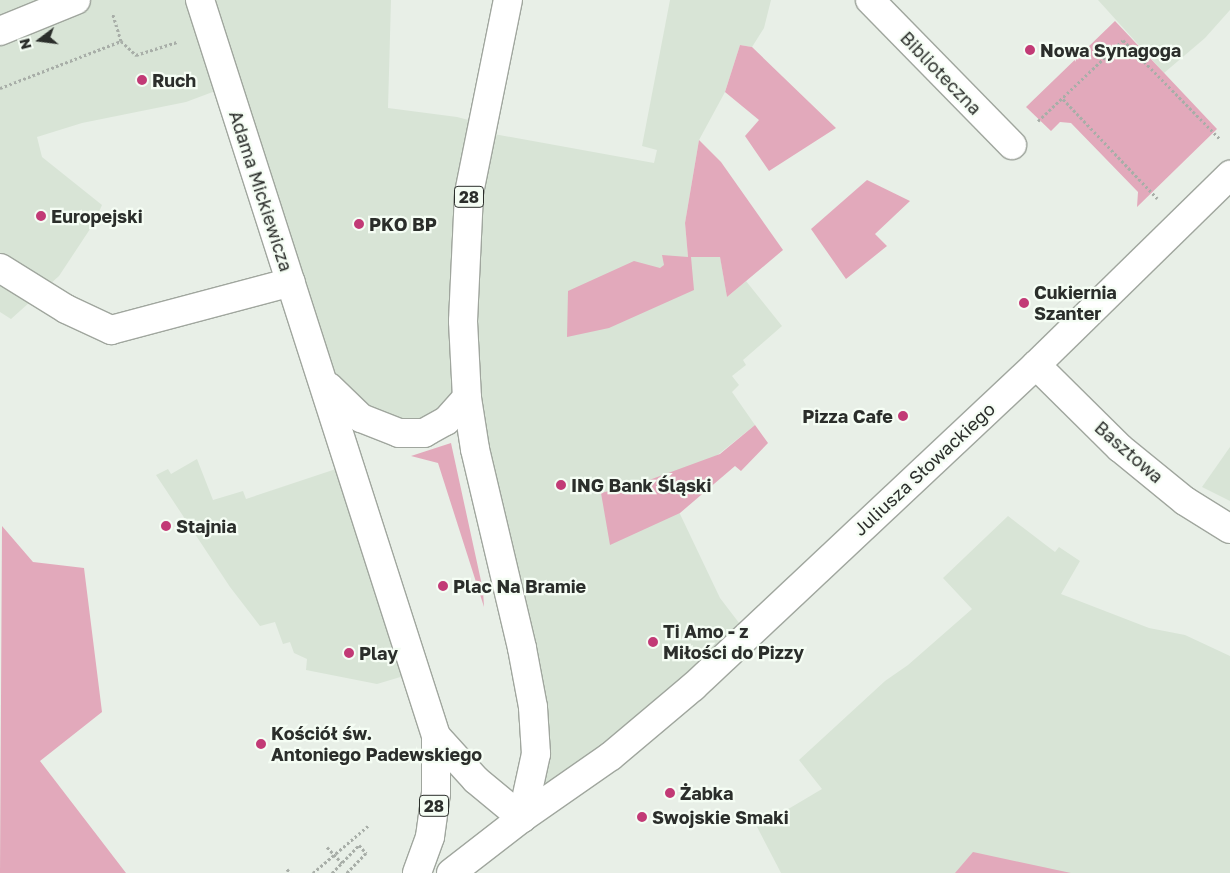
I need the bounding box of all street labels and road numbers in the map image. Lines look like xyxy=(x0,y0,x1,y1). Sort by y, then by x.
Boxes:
street label: Biblioteczna xyxy=(896,27,986,119)
street label: Adama Mickiewicza xyxy=(225,108,297,274)
road number: 28 xyxy=(454,183,484,210)
street label: Juliusza Słowackiego xyxy=(849,398,999,540)
street label: Basztowa xyxy=(1090,416,1168,488)
road number: 28 xyxy=(419,792,449,819)

